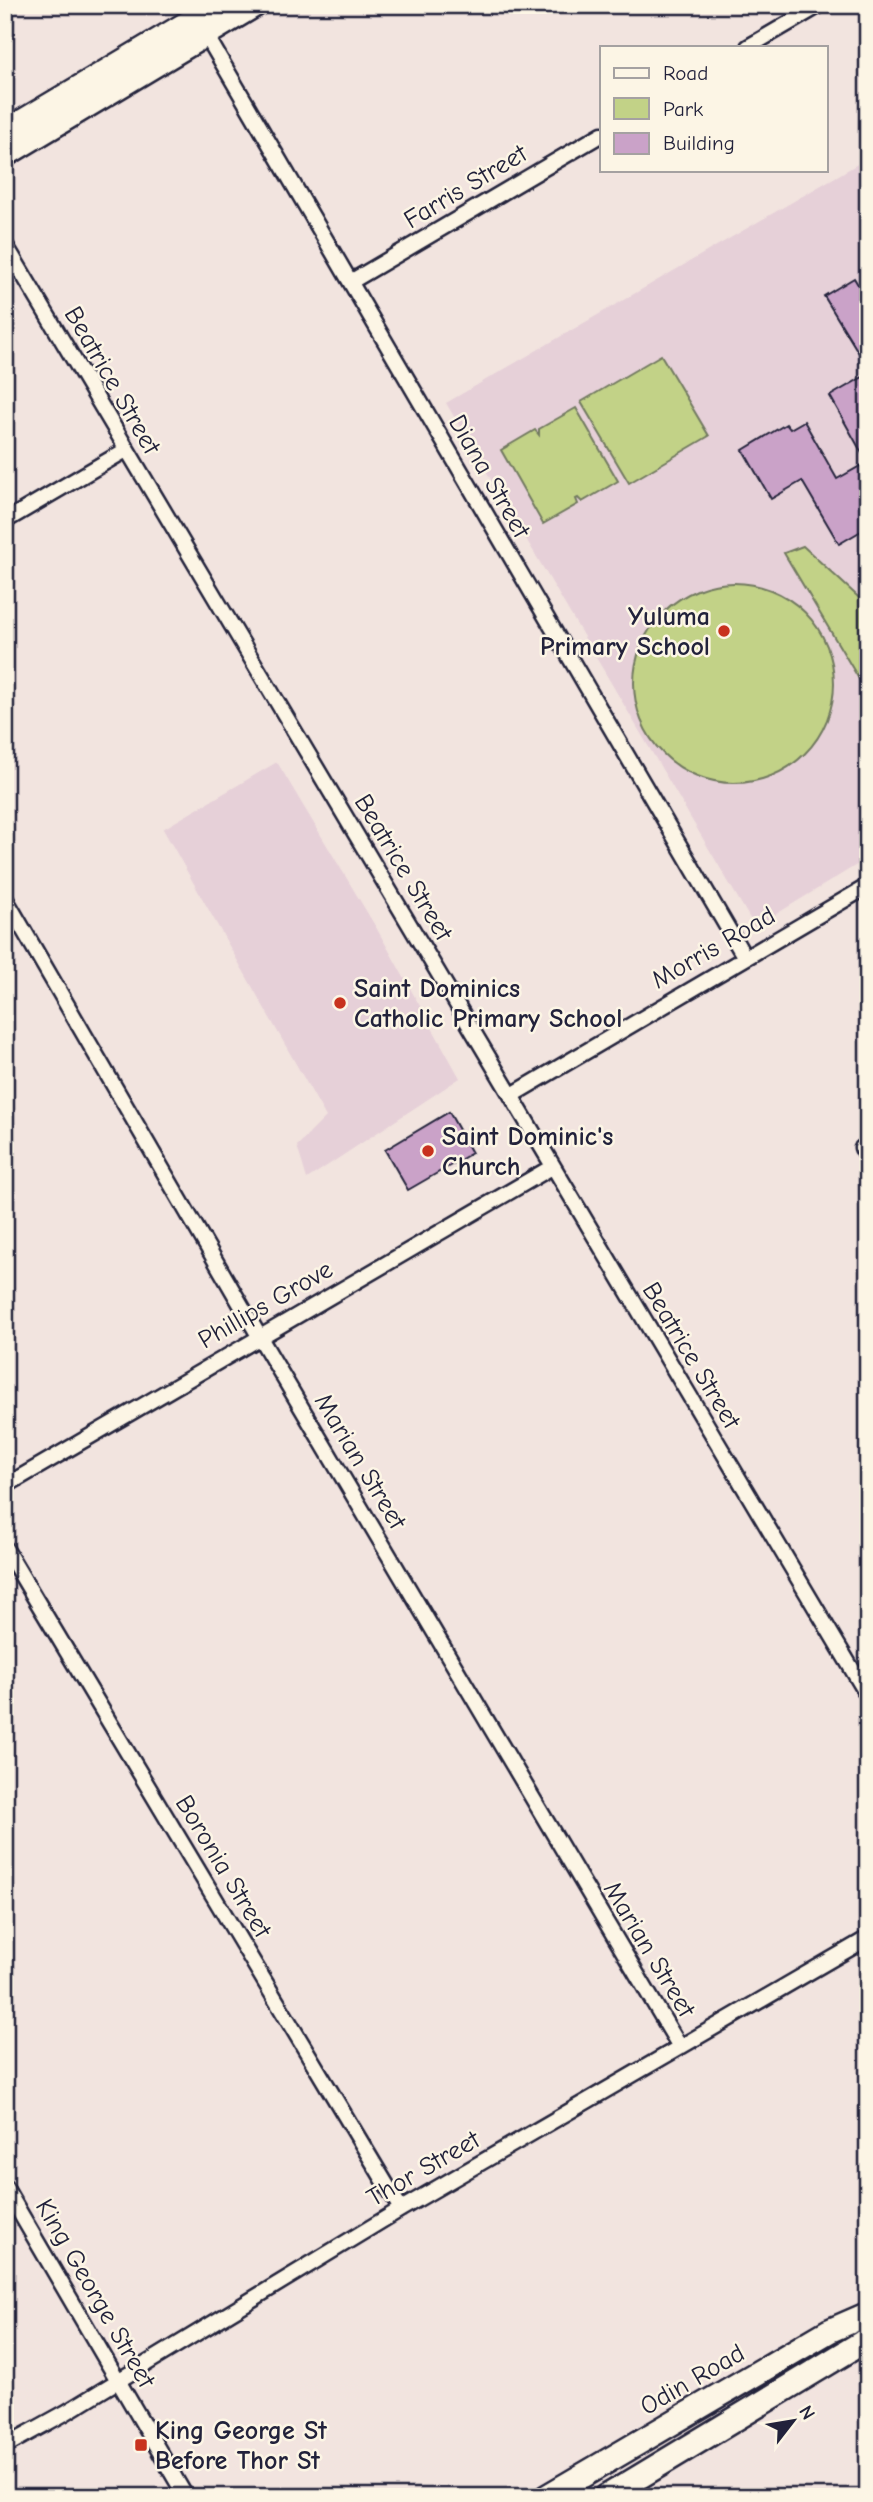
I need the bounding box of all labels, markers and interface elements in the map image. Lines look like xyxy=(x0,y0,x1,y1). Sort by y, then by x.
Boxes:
legend xyxy=(600,46,828,172)
text: Road xyxy=(663,61,708,85)
text: Park xyxy=(663,97,703,121)
text: Building xyxy=(663,131,735,155)
street label: Farris Street xyxy=(399,138,534,235)
street label: Beatrice Street xyxy=(58,301,167,461)
street label: Diana Street xyxy=(442,410,537,545)
place label: Yuluma Primary School xyxy=(540,602,710,662)
marker: Yuluma Primary School xyxy=(716,623,732,639)
street label: Beatrice Street xyxy=(348,789,459,948)
street label: Morris Road xyxy=(646,900,781,995)
place label: Saint Dominics Catholic Primary School xyxy=(354,974,622,1034)
marker: Saint Dominics Catholic Primary School xyxy=(332,995,348,1011)
place label: Saint Dominic's Church xyxy=(442,1122,613,1182)
marker: Saint Dominic's Church xyxy=(420,1143,436,1159)
street label: Phillips Grove xyxy=(193,1254,338,1355)
street label: Beatrice Street xyxy=(636,1277,747,1436)
street label: Marian Street xyxy=(308,1388,413,1536)
street label: Boronia Street xyxy=(169,1790,278,1945)
street label: Marian Street xyxy=(597,1876,702,2024)
street label: Thor Street xyxy=(362,2124,487,2213)
street label: King George Street xyxy=(29,2194,162,2395)
street label: Odin Road xyxy=(635,2338,750,2422)
north arrow xyxy=(758,2386,828,2456)
text: N xyxy=(794,2402,819,2424)
place label: King George St Before Thor St xyxy=(155,2416,327,2476)
marker: King George St Before Thor St xyxy=(133,2437,149,2453)

